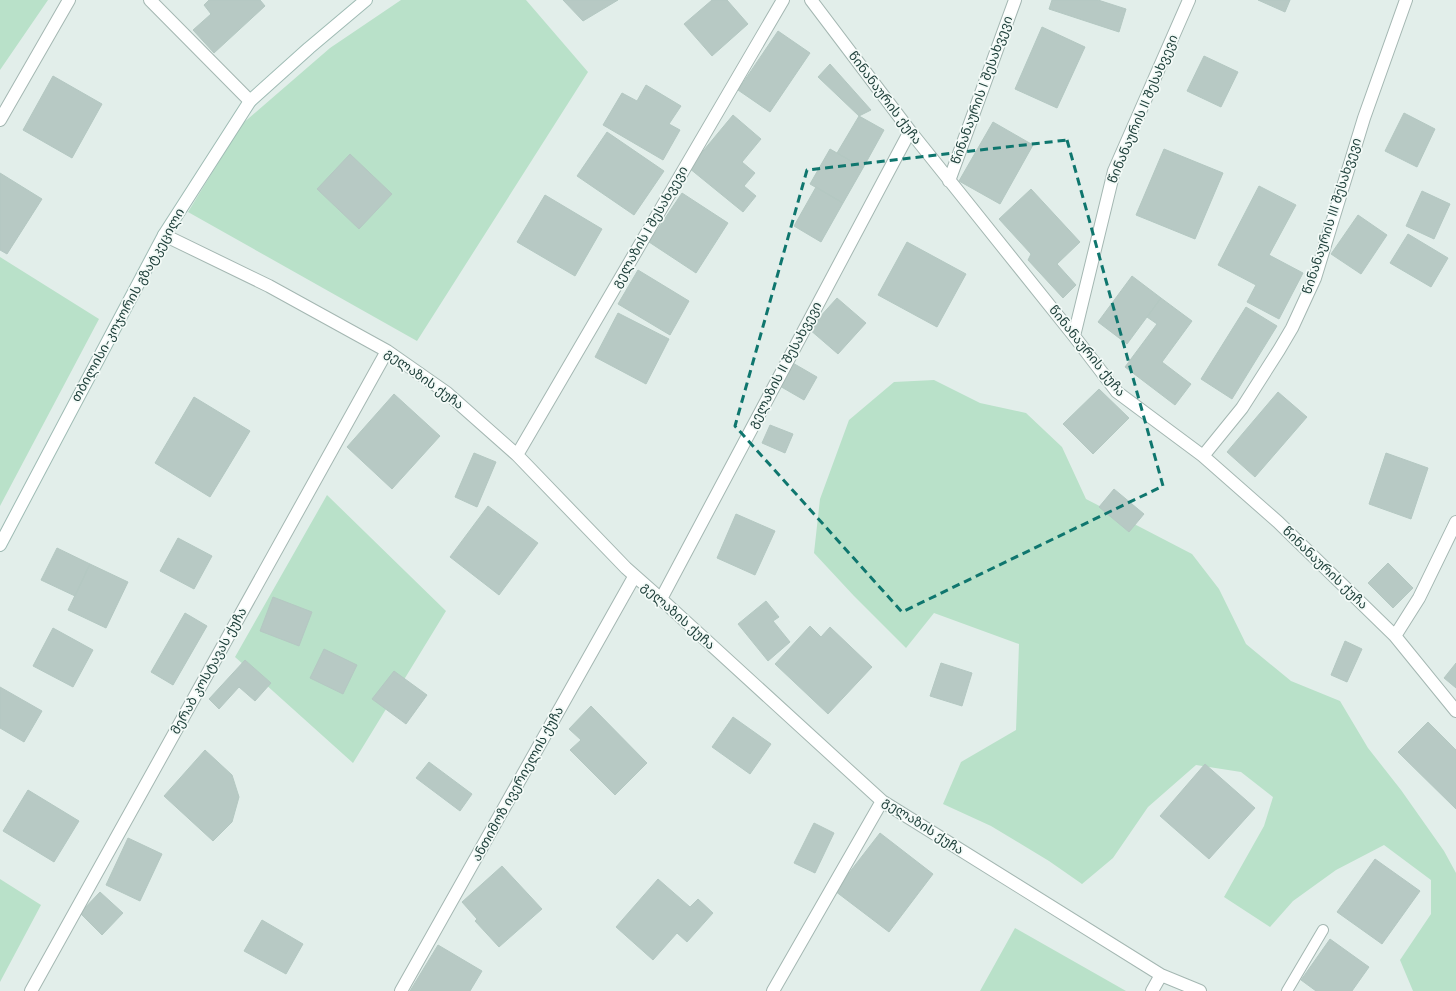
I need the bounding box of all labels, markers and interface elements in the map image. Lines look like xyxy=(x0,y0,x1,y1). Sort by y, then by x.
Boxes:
street label: წინანაურის I შესახვევი xyxy=(947,13,1017,167)
street label: წინანაურის II შესახვევი xyxy=(1103,32,1183,186)
street label: წინანაურის ქუჩა xyxy=(844,48,926,148)
street label: წინანაურის III შესახვევი xyxy=(1298,136,1366,296)
street label: გელაზის I შესახვევი xyxy=(608,163,692,291)
street label: თბილისი-კოჯორის გზატკეცილი xyxy=(67,205,189,405)
street label: გელაზის II შესახვევი xyxy=(744,298,826,432)
street label: წინანაურის ქუჩა xyxy=(1045,302,1129,400)
street label: გელაზის ქუჩა xyxy=(381,344,467,414)
street label: წინანაურის ქუჩა xyxy=(1278,522,1372,614)
street label: გელაზის ქუჩა xyxy=(637,578,719,654)
street label: მერაბ კოსტავას ქუჩა xyxy=(167,604,251,738)
street label: ანთიმოზ ივერიელის ქუჩა xyxy=(468,703,568,865)
street label: გელაზის ქუჩა xyxy=(879,793,967,859)

